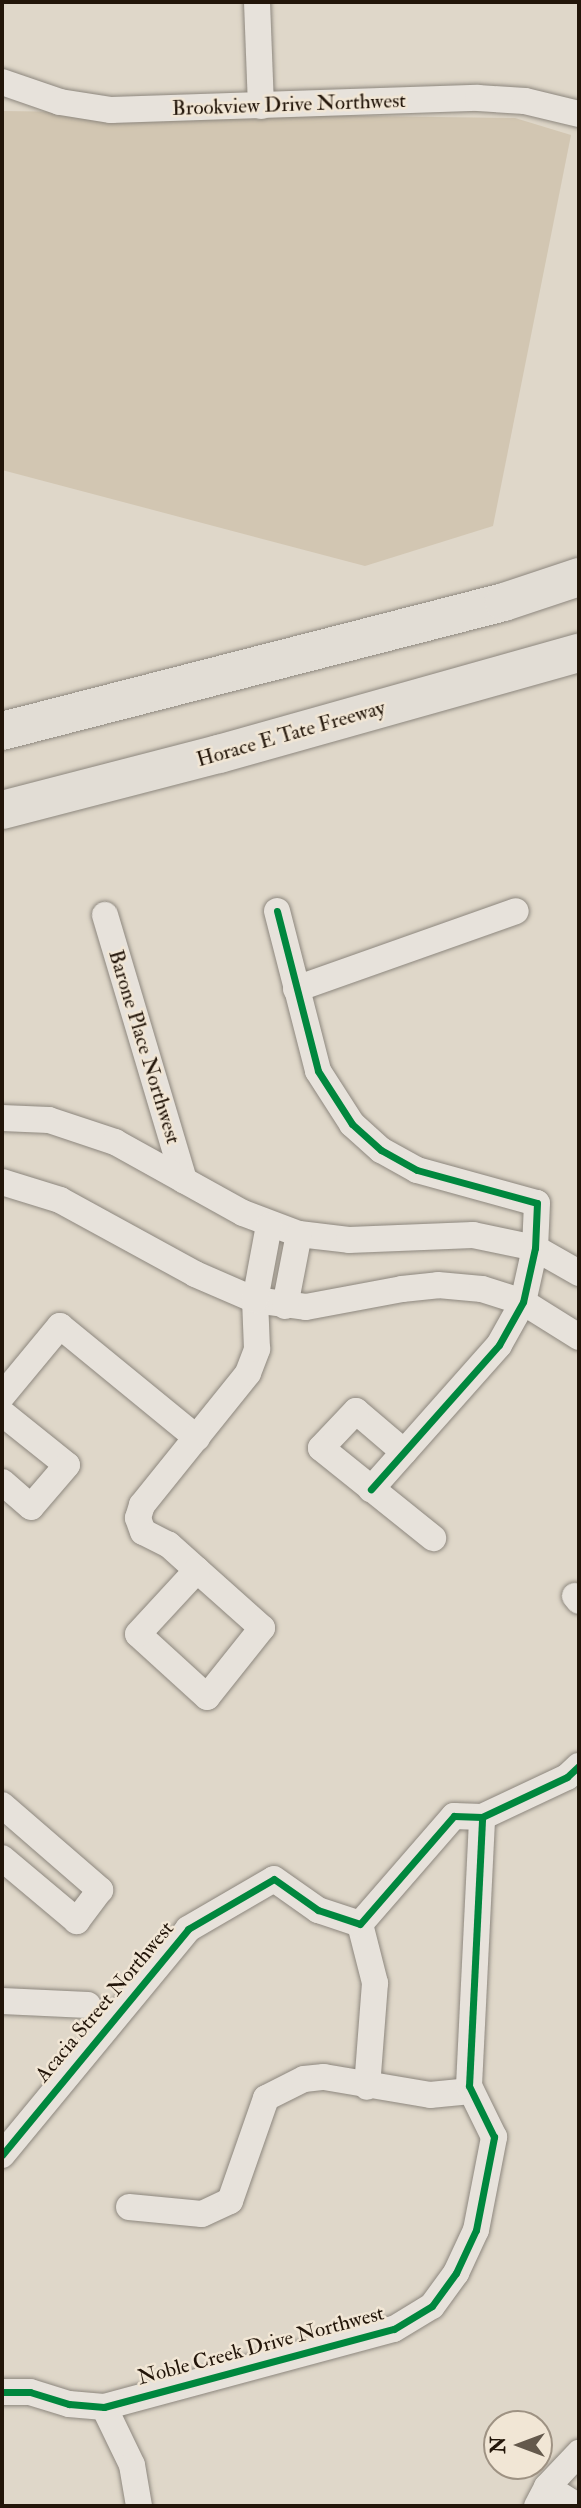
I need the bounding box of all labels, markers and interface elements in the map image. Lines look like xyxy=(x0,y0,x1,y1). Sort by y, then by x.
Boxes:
street label: Brookview Drive Northwest xyxy=(172,88,406,122)
street label: Horace E Tate Freeway xyxy=(194,695,388,773)
street label: Barone Place Northwest xyxy=(102,947,186,1147)
street label: Acacia Street Northwest xyxy=(30,1917,180,2087)
street label: Noble Creek Drive Northwest xyxy=(135,2301,387,2391)
north arrow xyxy=(483,2410,553,2480)
text: N xyxy=(487,2437,511,2454)

